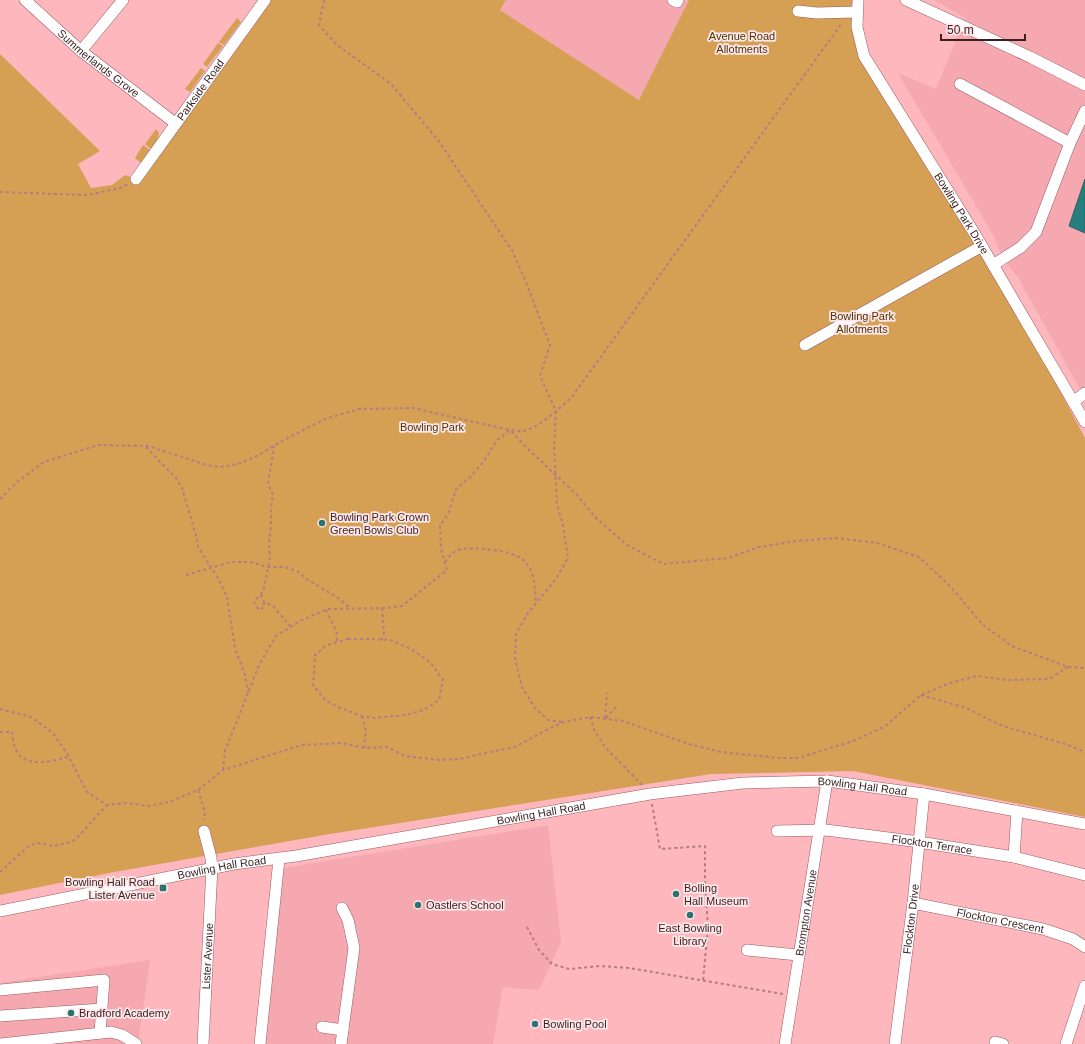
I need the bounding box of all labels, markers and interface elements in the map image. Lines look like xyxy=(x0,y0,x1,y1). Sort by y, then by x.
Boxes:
scale bar xyxy=(941,16,1025,42)
text: 50 m xyxy=(947,23,974,37)
street label: Summerlands Grove xyxy=(55,27,142,99)
park label: Avenue Road Allotments xyxy=(709,30,775,55)
street label: Parkside Road xyxy=(174,57,226,123)
street label: Bowling Park Drive xyxy=(932,171,991,256)
park label: Bowling Park Allotments xyxy=(830,310,895,335)
park label: Bowling Park xyxy=(400,421,465,433)
place label: Bowling Park Crown Green Bowls Club xyxy=(330,511,429,536)
marker: Bowling Park Crown Green Bowls Club xyxy=(317,518,327,528)
street label: Bowling Hall Road xyxy=(818,775,908,798)
street label: Bowling Hall Road xyxy=(496,799,586,827)
street label: Flockton Terrace xyxy=(891,832,973,856)
street label: Bowling Hall Road xyxy=(176,854,267,881)
street label: Brompton Avenue xyxy=(793,869,819,957)
place label: Bowling Hall Road Lister Avenue xyxy=(65,876,155,901)
place label: Bolling Hall Museum xyxy=(684,882,748,907)
marker: Bowling Hall Road Lister Avenue xyxy=(158,883,168,893)
street label: Flockton Drive xyxy=(901,883,921,955)
marker: Bolling Hall Museum xyxy=(671,889,681,899)
place label: Oastlers School xyxy=(426,899,504,911)
marker: Oastlers School xyxy=(413,900,423,910)
street label: Flockton Crescent xyxy=(956,906,1045,935)
marker: East Bowling Library xyxy=(685,910,695,920)
place label: East Bowling Library xyxy=(658,922,722,947)
street label: Lister Avenue xyxy=(200,923,215,990)
place label: Bradford Academy xyxy=(79,1007,170,1019)
marker: Bradford Academy xyxy=(66,1008,76,1018)
place label: Bowling Pool xyxy=(543,1018,607,1030)
marker: Bowling Pool xyxy=(530,1019,540,1029)

